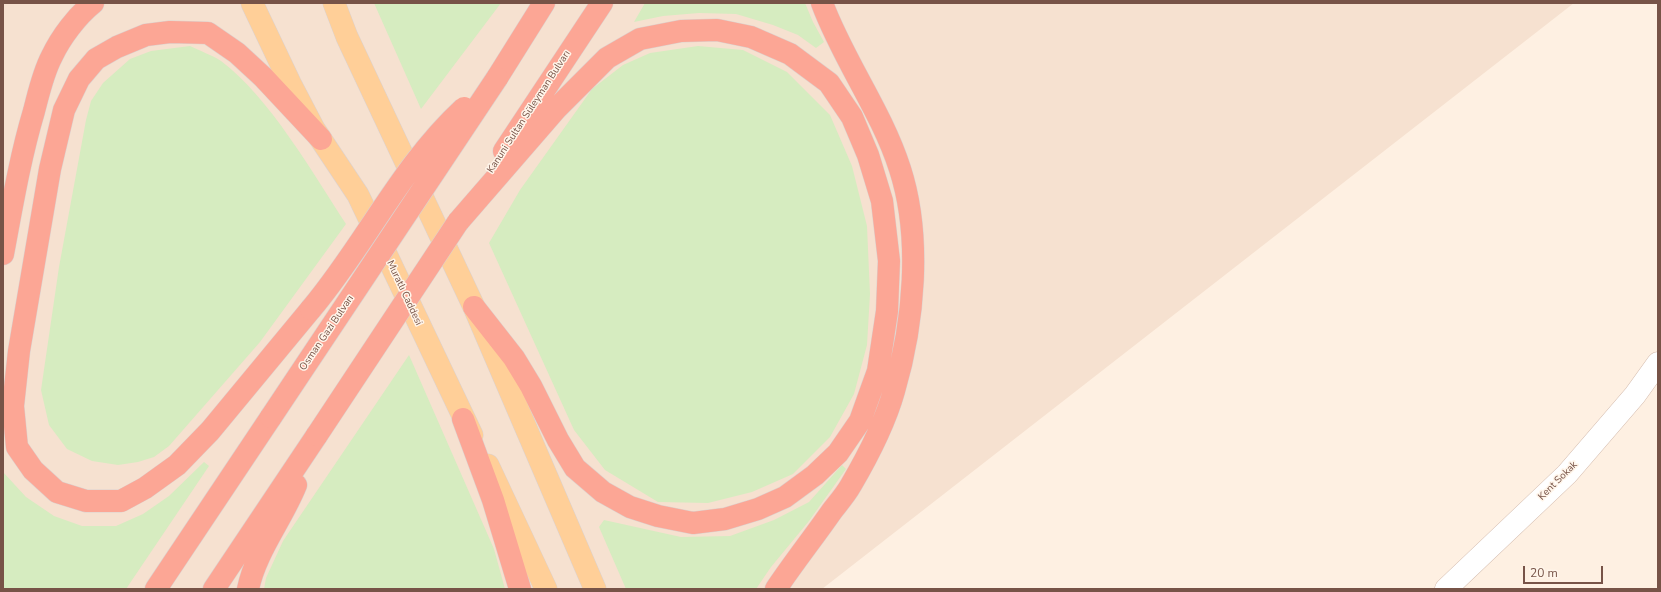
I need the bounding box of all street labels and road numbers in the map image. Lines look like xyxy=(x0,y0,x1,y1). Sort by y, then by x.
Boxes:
street label: Kanuni Sultan Süleyman Bulvarı xyxy=(485,48,573,176)
street label: Muratlı Caddesi xyxy=(384,259,424,327)
street label: Osman Gazi Bulvarı xyxy=(297,293,357,373)
street label: Kent Sokak xyxy=(1536,459,1580,503)

